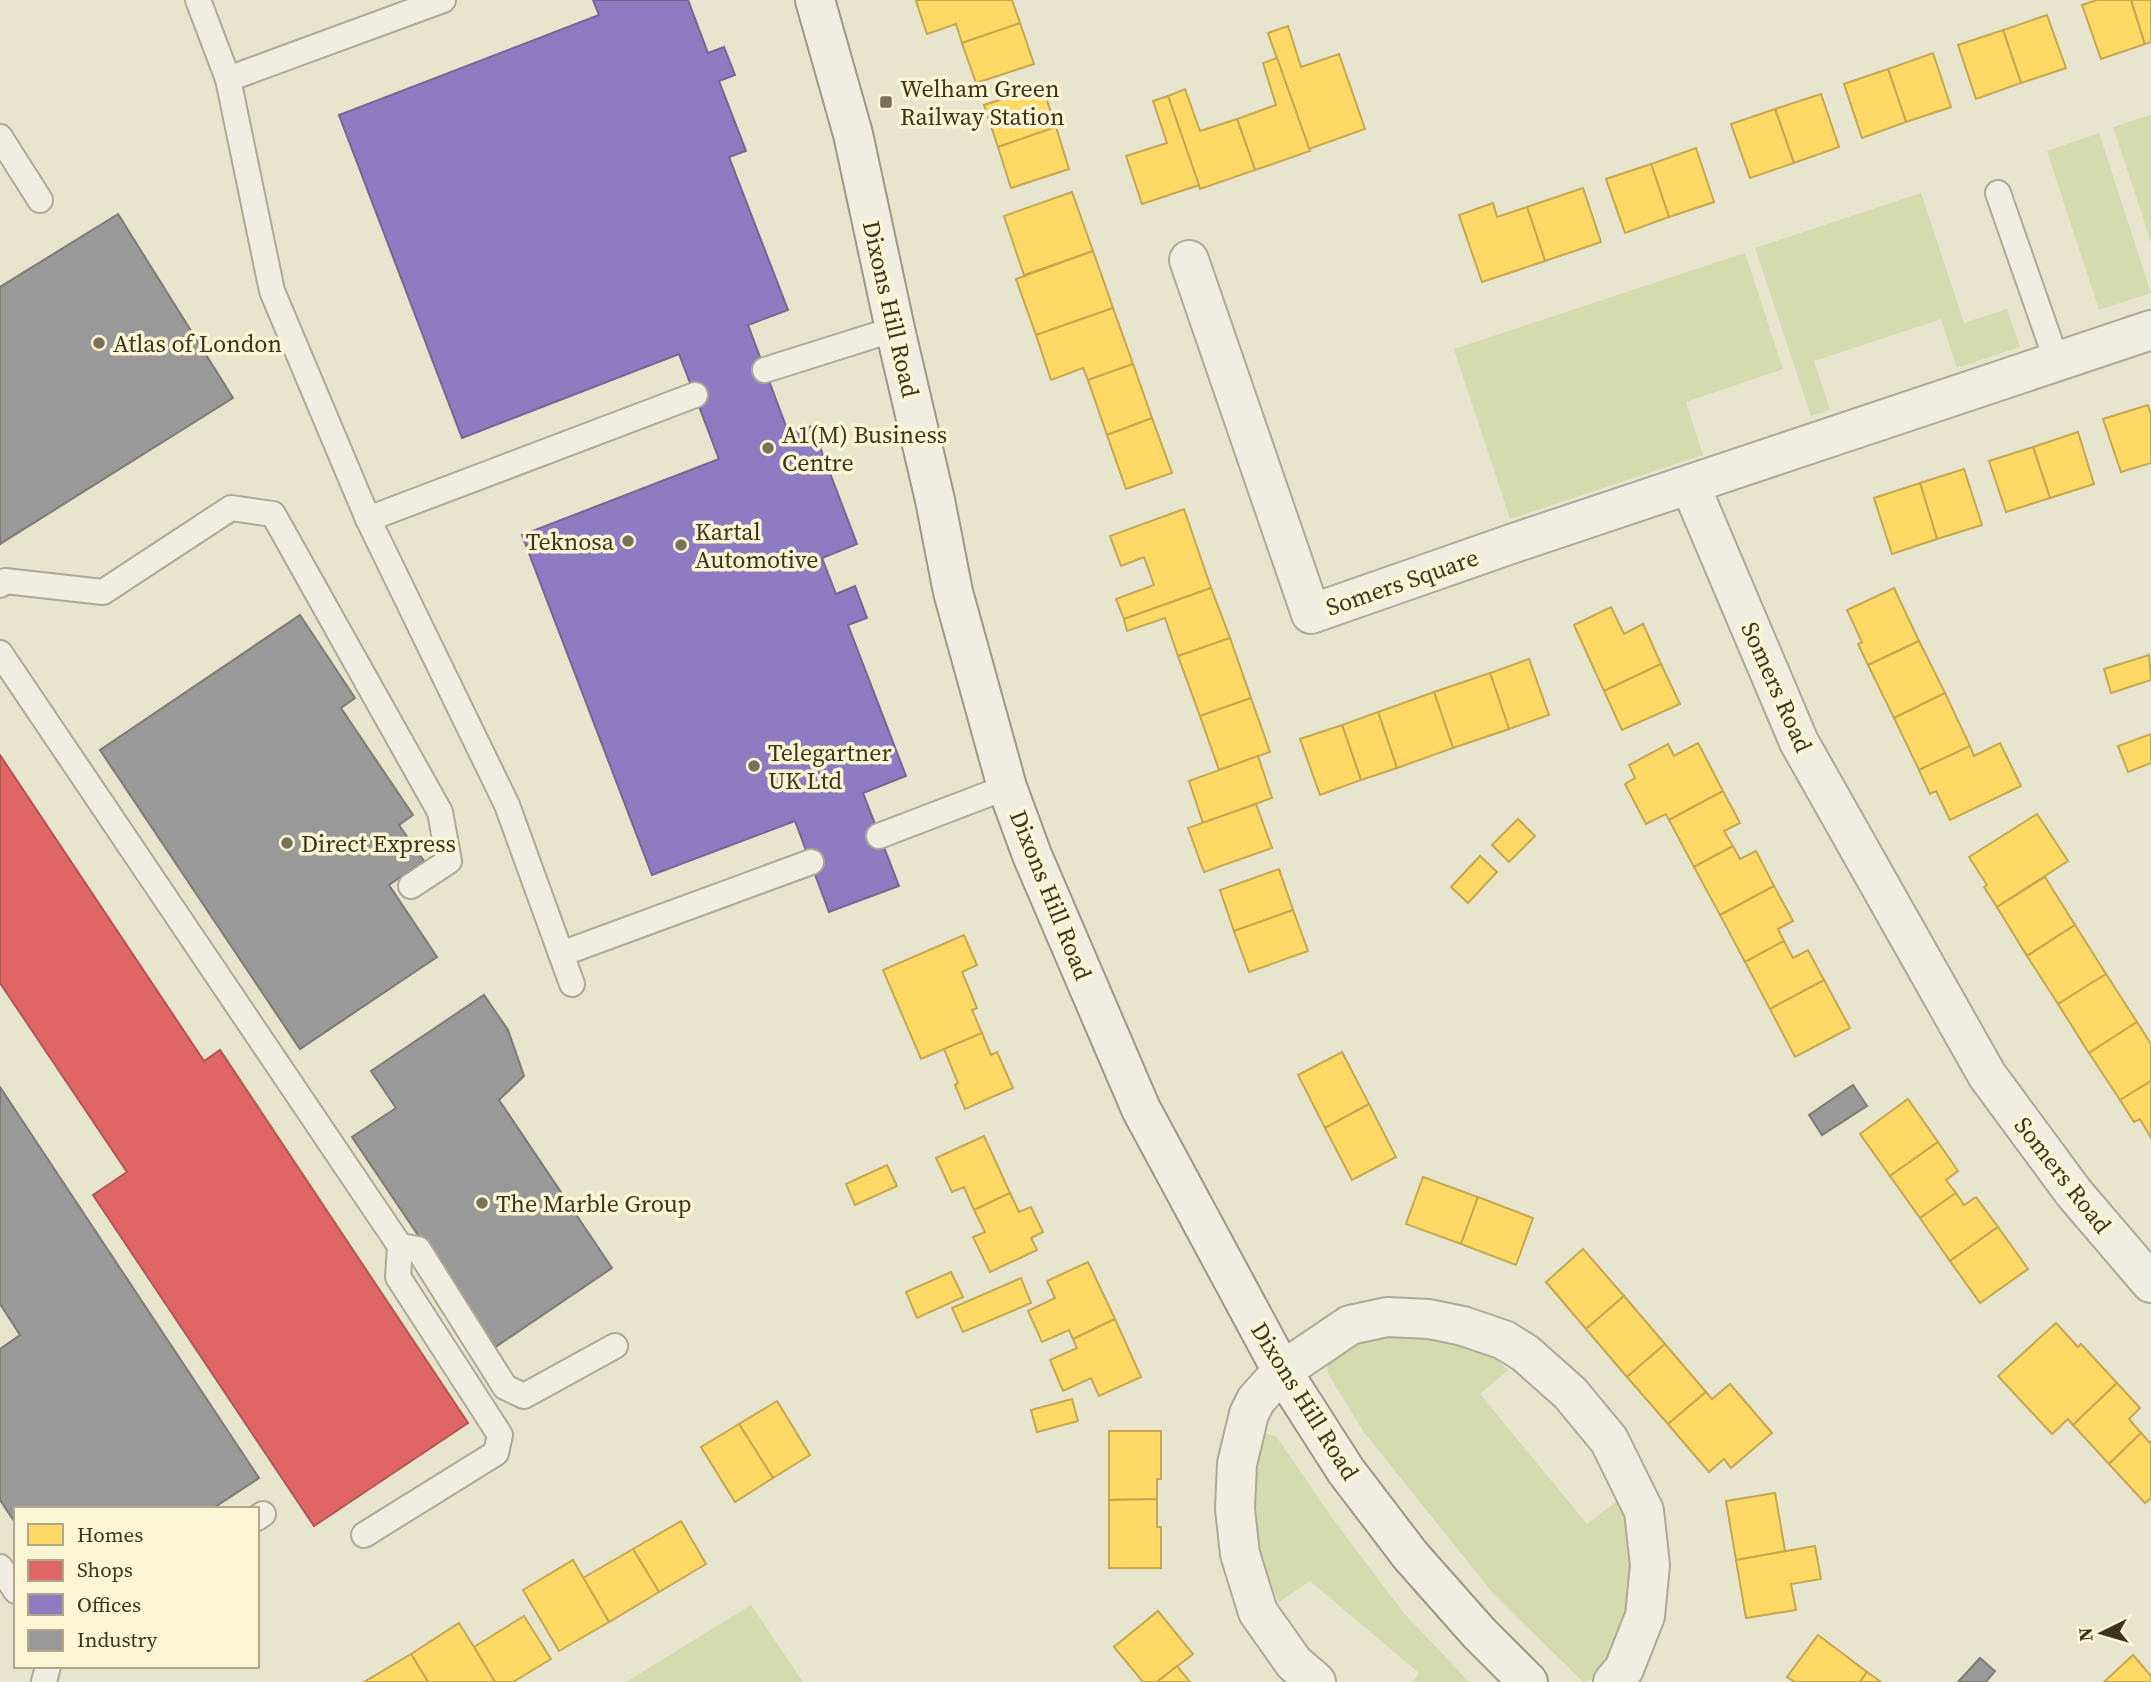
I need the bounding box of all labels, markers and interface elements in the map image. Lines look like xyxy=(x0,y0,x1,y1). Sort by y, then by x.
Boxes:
place label: Welham Green Railway Station xyxy=(900,72,1064,133)
marker: Welham Green Railway Station xyxy=(878,94,894,110)
street label: Dixons Hill Road xyxy=(855,217,927,401)
place label: Atlas of London xyxy=(113,327,282,360)
marker: Atlas of London xyxy=(91,335,107,351)
place label: A1(M) Business Centre xyxy=(782,418,947,479)
marker: A1(M) Business Centre xyxy=(760,440,776,456)
place label: Kartal Automotive xyxy=(695,515,818,576)
place label: Teknosa xyxy=(526,525,615,558)
marker: Teknosa xyxy=(620,533,636,549)
marker: Kartal Automotive xyxy=(673,537,689,553)
street label: Somers Square xyxy=(1321,540,1483,624)
street label: Somers Road xyxy=(1734,617,1821,758)
place label: Telegartner UK Ltd xyxy=(768,736,892,797)
marker: Telegartner UK Ltd xyxy=(746,758,762,774)
street label: Dixons Hill Road xyxy=(1002,805,1100,985)
place label: Direct Express xyxy=(301,827,456,860)
marker: Direct Express xyxy=(279,835,295,851)
street label: Somers Road xyxy=(2007,1110,2119,1240)
place label: The Marble Group xyxy=(496,1187,691,1220)
marker: The Marble Group xyxy=(474,1195,490,1211)
street label: Dixons Hill Road xyxy=(1243,1316,1367,1487)
legend xyxy=(14,1507,259,1668)
text: Homes xyxy=(77,1520,143,1549)
text: Shops xyxy=(77,1555,133,1584)
text: Offices xyxy=(77,1590,141,1619)
north arrow xyxy=(2067,1598,2137,1668)
text: Industry xyxy=(77,1625,157,1654)
text: N xyxy=(2071,1626,2099,1643)

